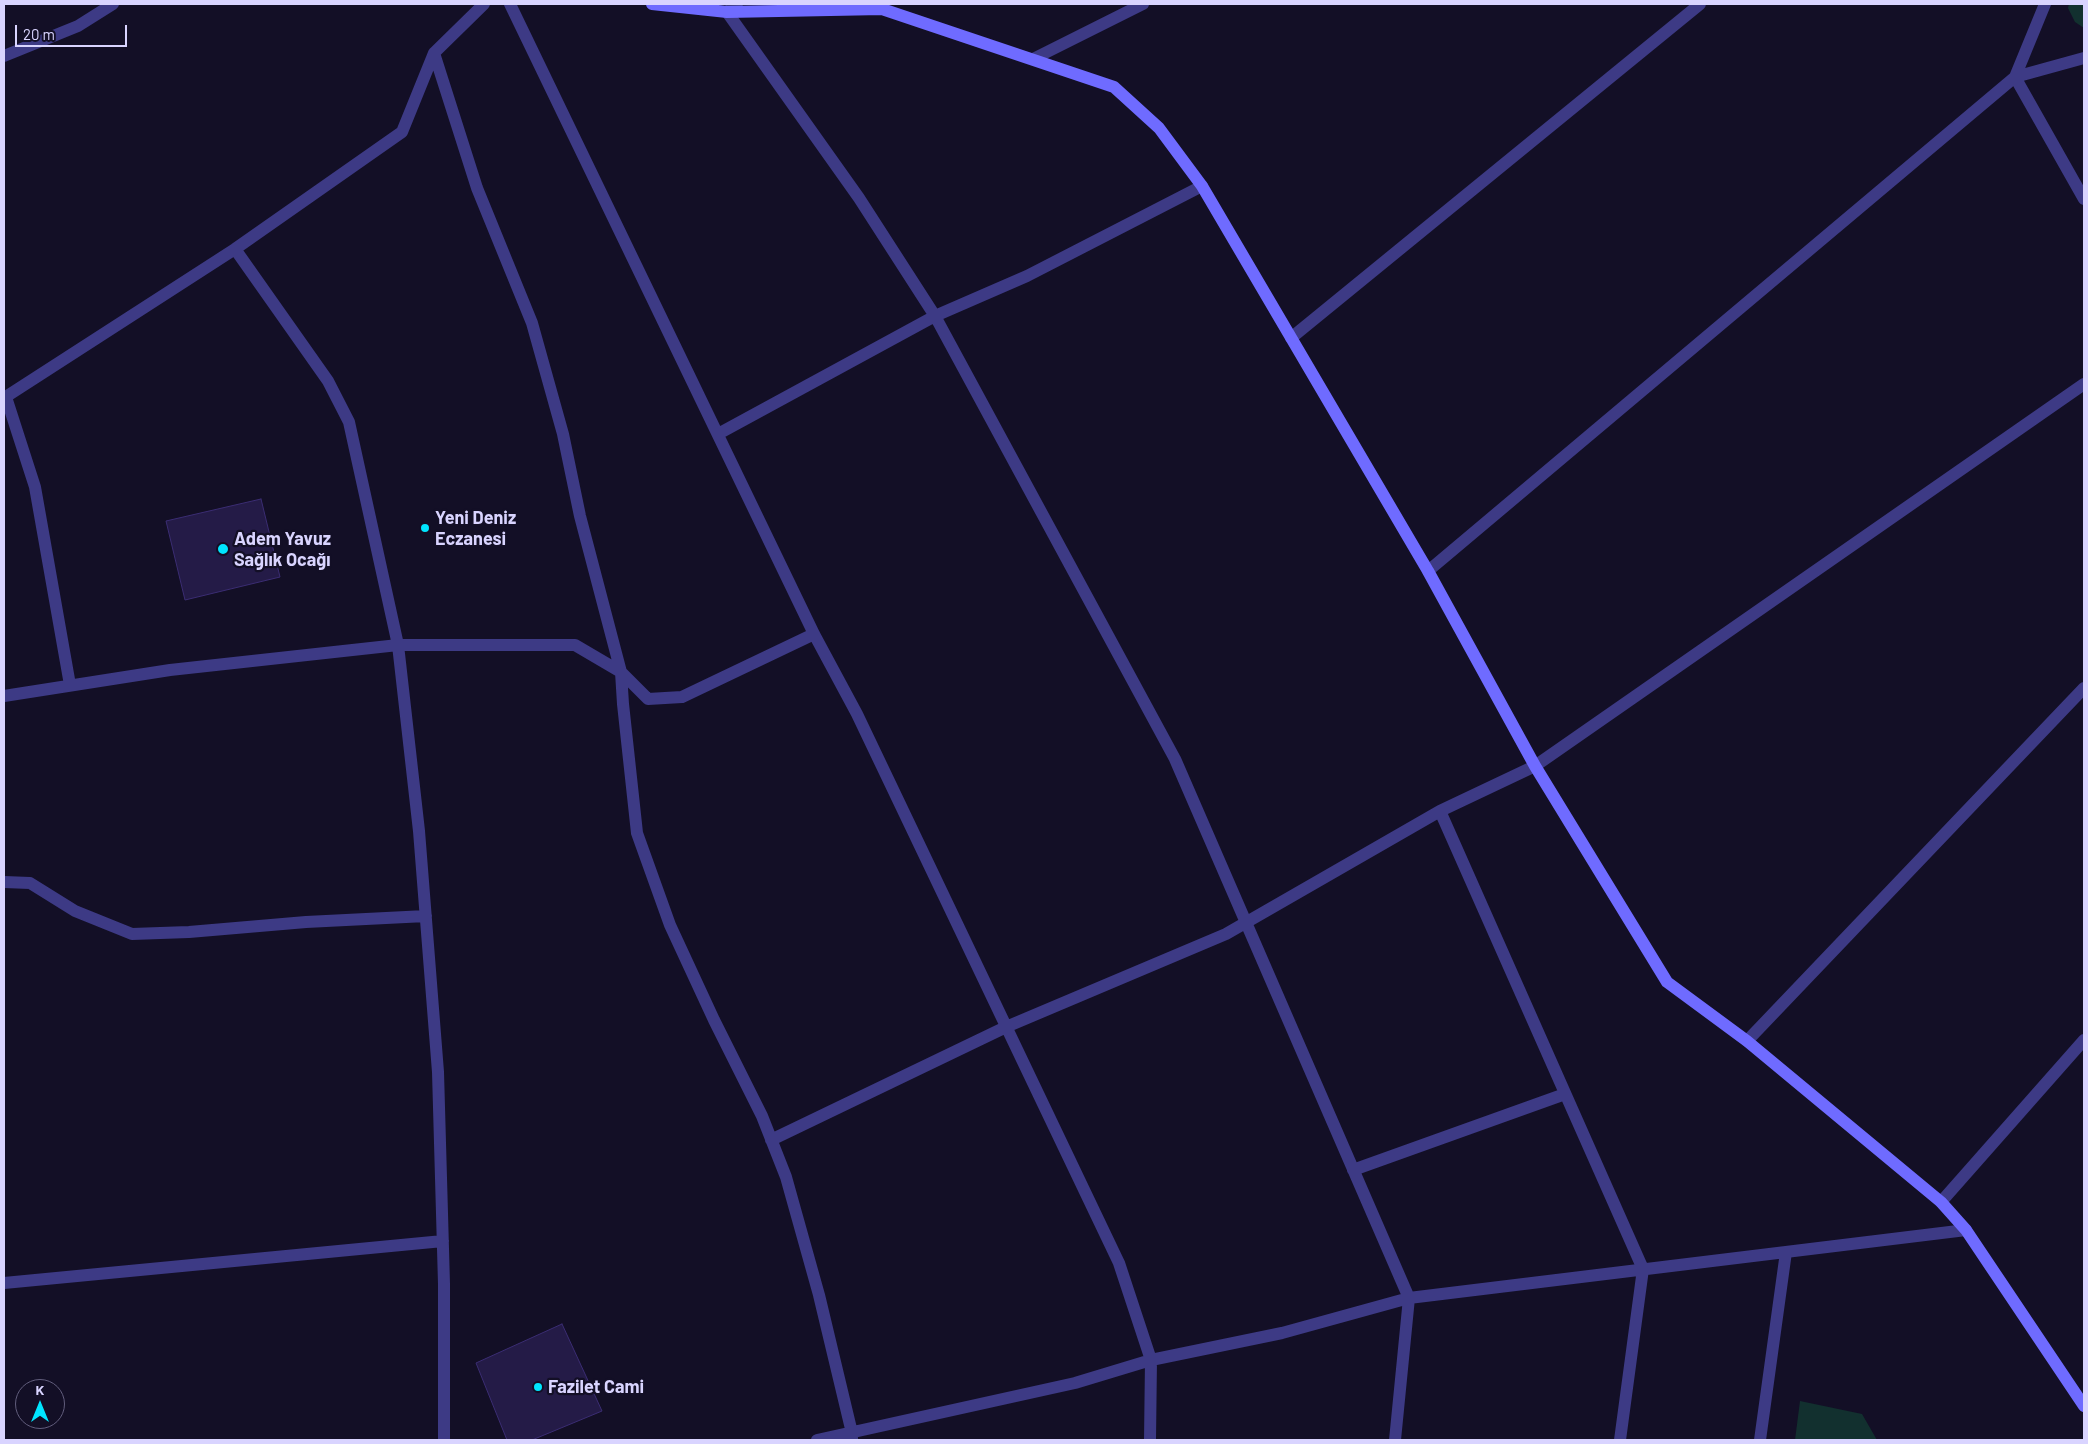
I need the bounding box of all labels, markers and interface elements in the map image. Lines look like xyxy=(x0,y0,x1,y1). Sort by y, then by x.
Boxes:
scale bar xyxy=(18,15,130,47)
text: 20 m xyxy=(23,25,55,43)
place label: Yeni Deniz Eczanesi xyxy=(435,507,516,550)
marker: Yeni Deniz Eczanesi xyxy=(419,522,431,534)
place label: Adem Yavuz Sağlık Ocağı xyxy=(234,528,331,570)
marker: Adem Yavuz Sağlık Ocağı xyxy=(216,542,230,556)
place label: Fazilet Cami xyxy=(548,1376,644,1398)
north arrow xyxy=(15,1379,65,1429)
text: K xyxy=(36,1381,44,1398)
marker: Fazilet Cami xyxy=(532,1381,544,1393)

